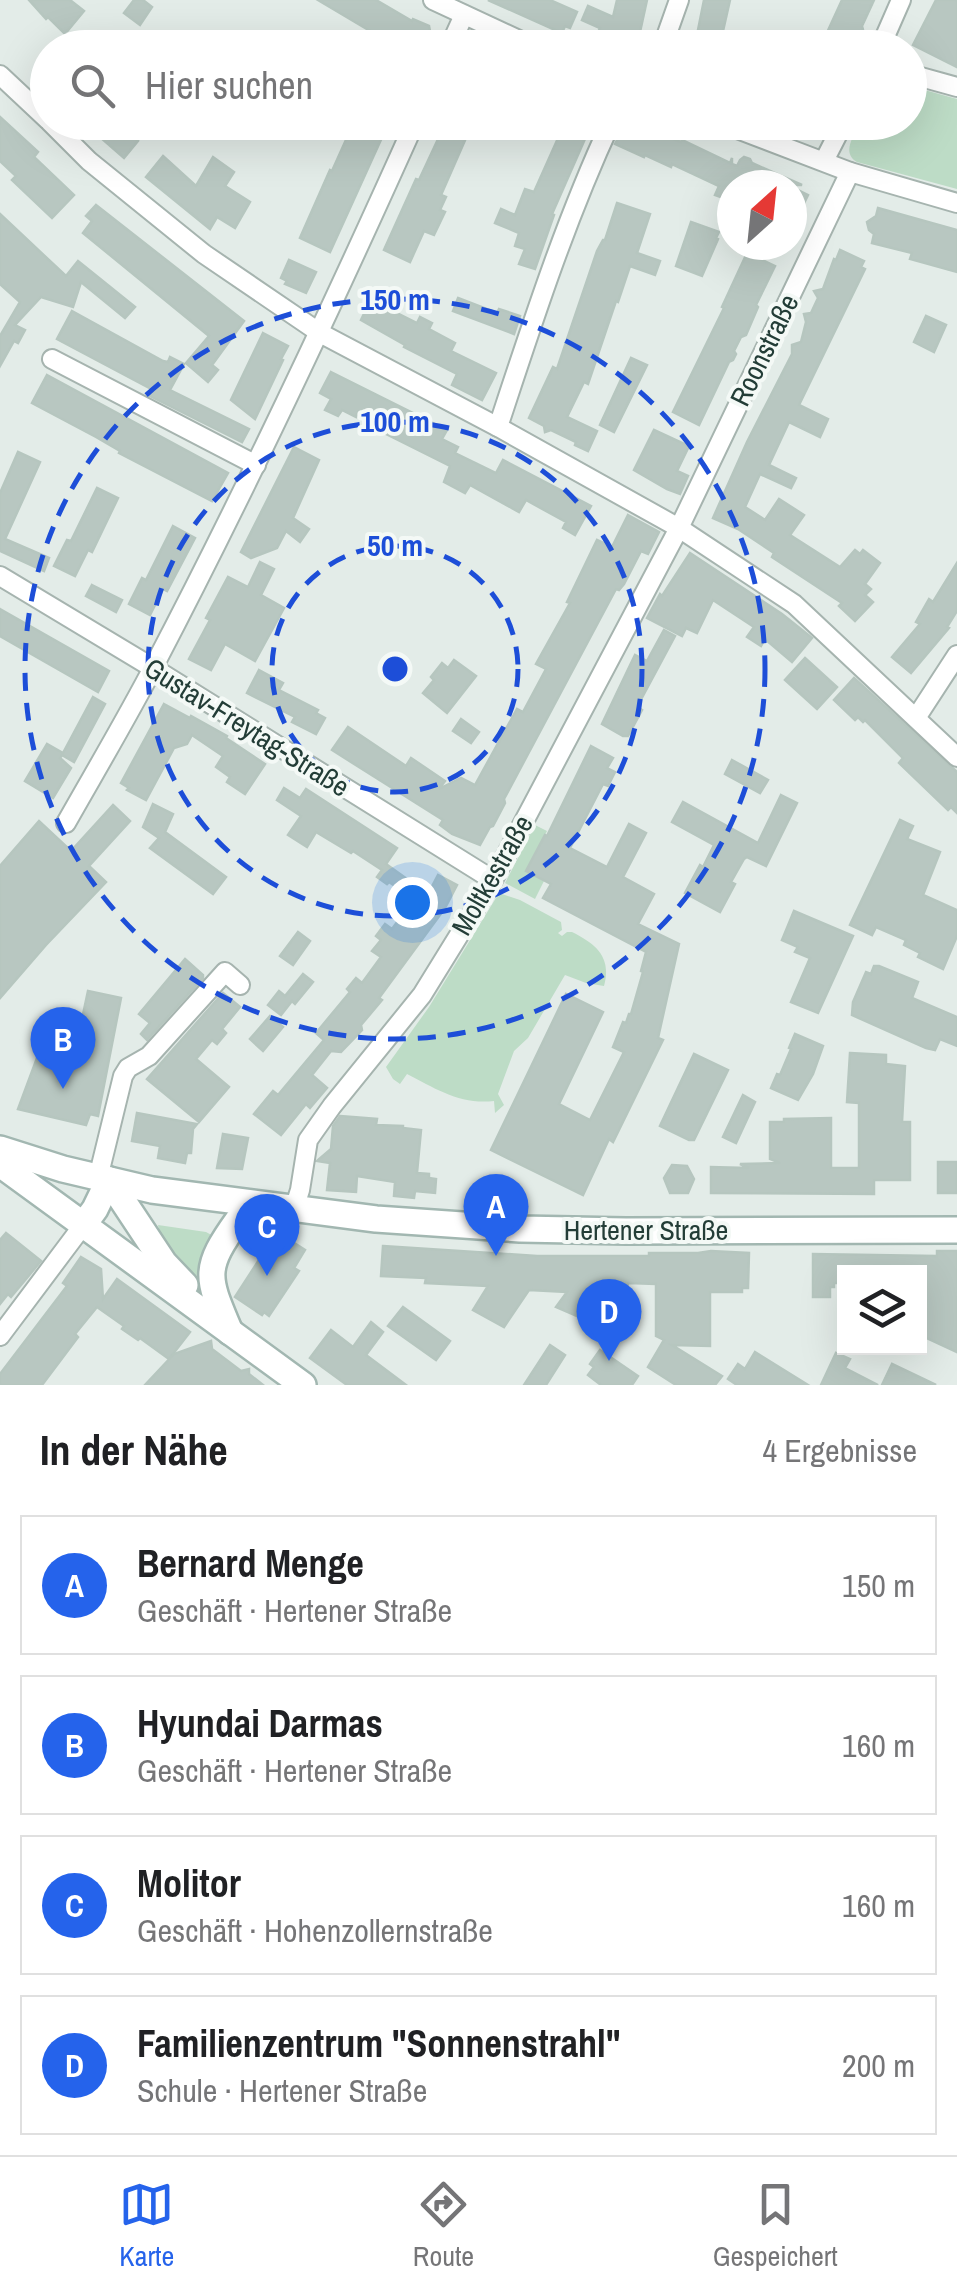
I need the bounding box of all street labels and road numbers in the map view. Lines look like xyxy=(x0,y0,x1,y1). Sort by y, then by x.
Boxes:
street label: Roonstraße xyxy=(721,288,807,412)
street label: Gustav-Freytag-Straße xyxy=(137,649,357,805)
street label: Moltkestraße xyxy=(442,808,542,942)
street label: Hertener Straße xyxy=(564,1211,728,1249)

